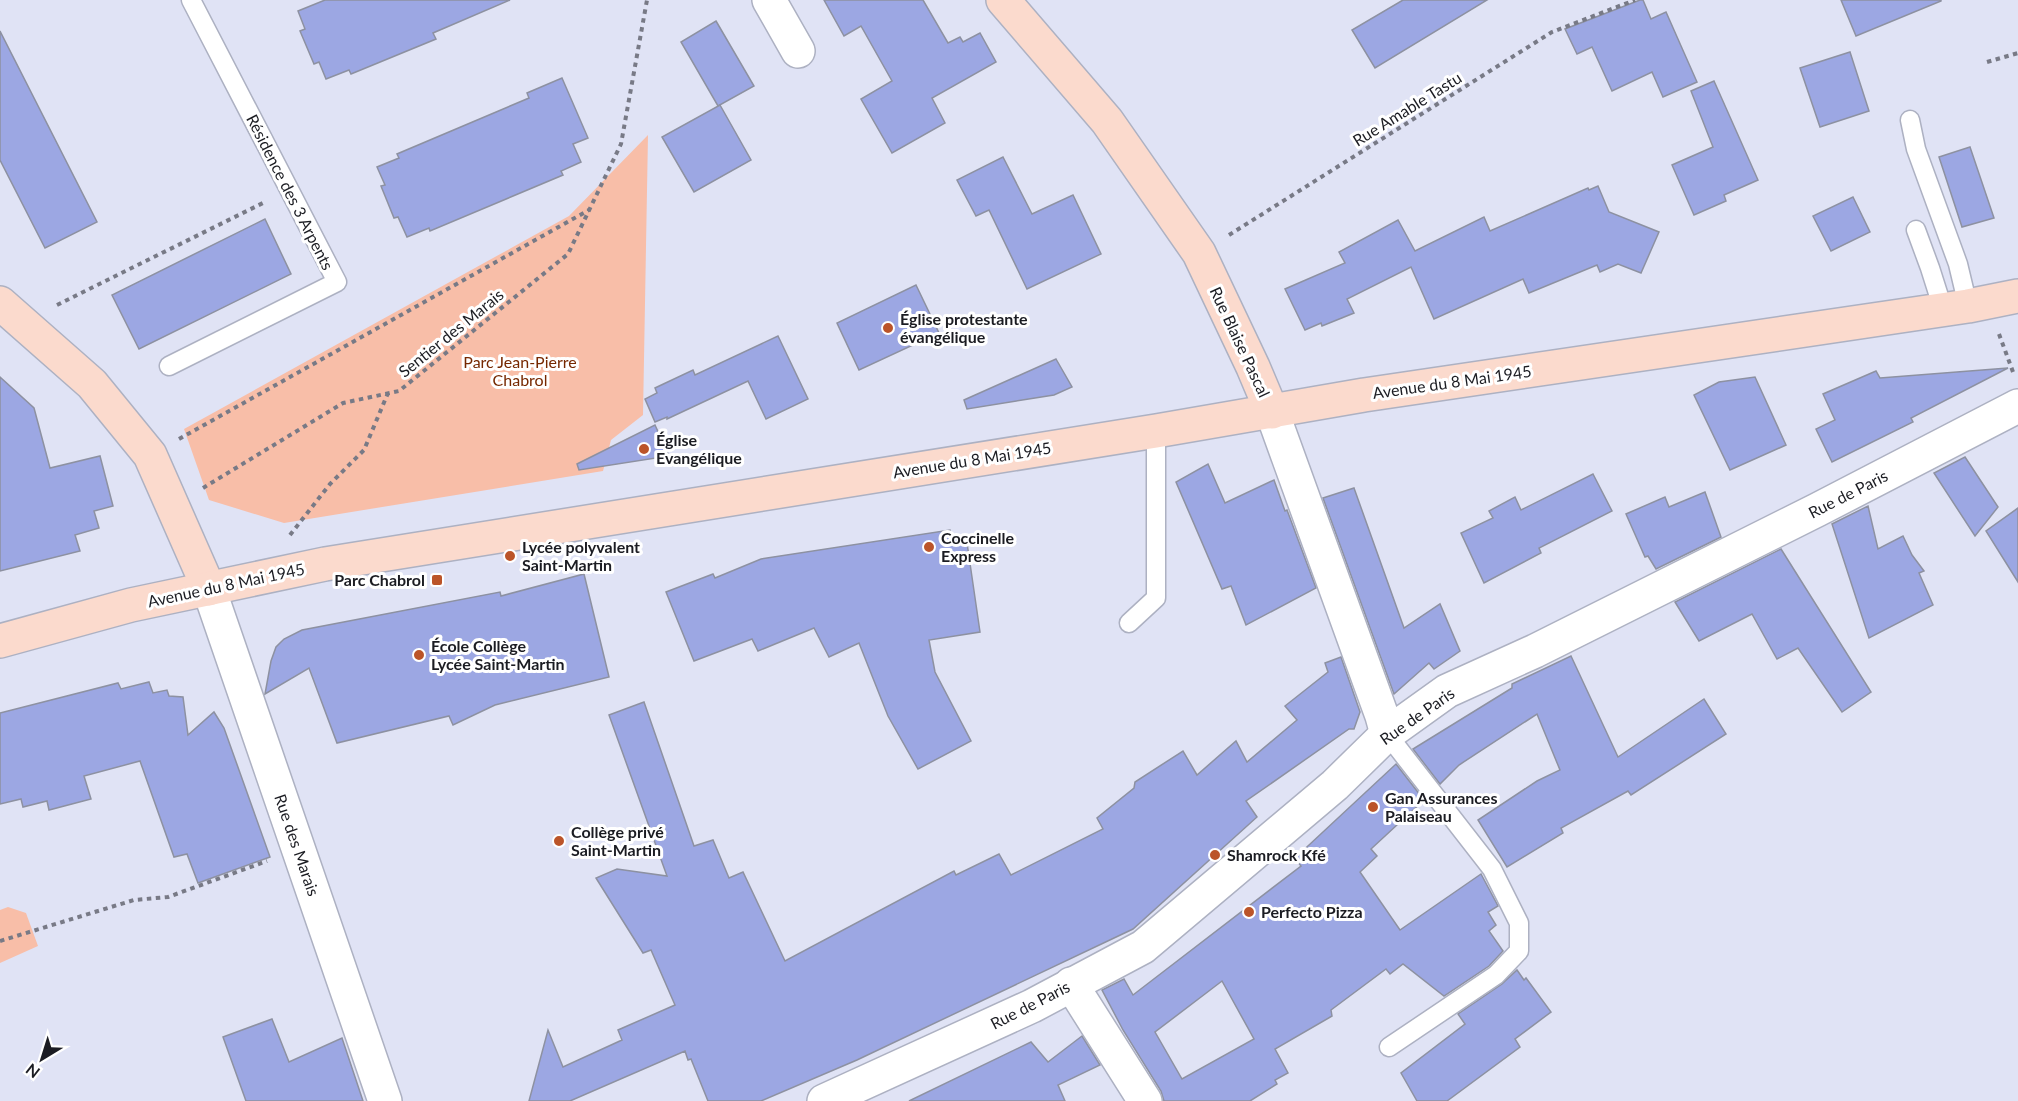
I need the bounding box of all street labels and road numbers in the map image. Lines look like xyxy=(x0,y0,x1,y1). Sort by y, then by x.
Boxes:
street label: Rue Amable Tastu xyxy=(1349,68,1465,150)
street label: Résidence des 3 Arpents xyxy=(243,111,338,273)
street label: Rue Blaise Pascal xyxy=(1206,283,1274,400)
street label: Sentier des Marais xyxy=(395,285,507,381)
street label: Avenue du 8 Mai 1945 xyxy=(1371,361,1532,402)
street label: Avenue du 8 Mai 1945 xyxy=(891,438,1052,481)
street label: Rue de Paris xyxy=(1805,465,1891,522)
street label: Avenue du 8 Mai 1945 xyxy=(146,559,306,610)
street label: Rue de Paris xyxy=(1376,683,1458,748)
street label: Rue des Marais xyxy=(271,791,324,898)
street label: Rue de Paris xyxy=(987,976,1073,1033)

